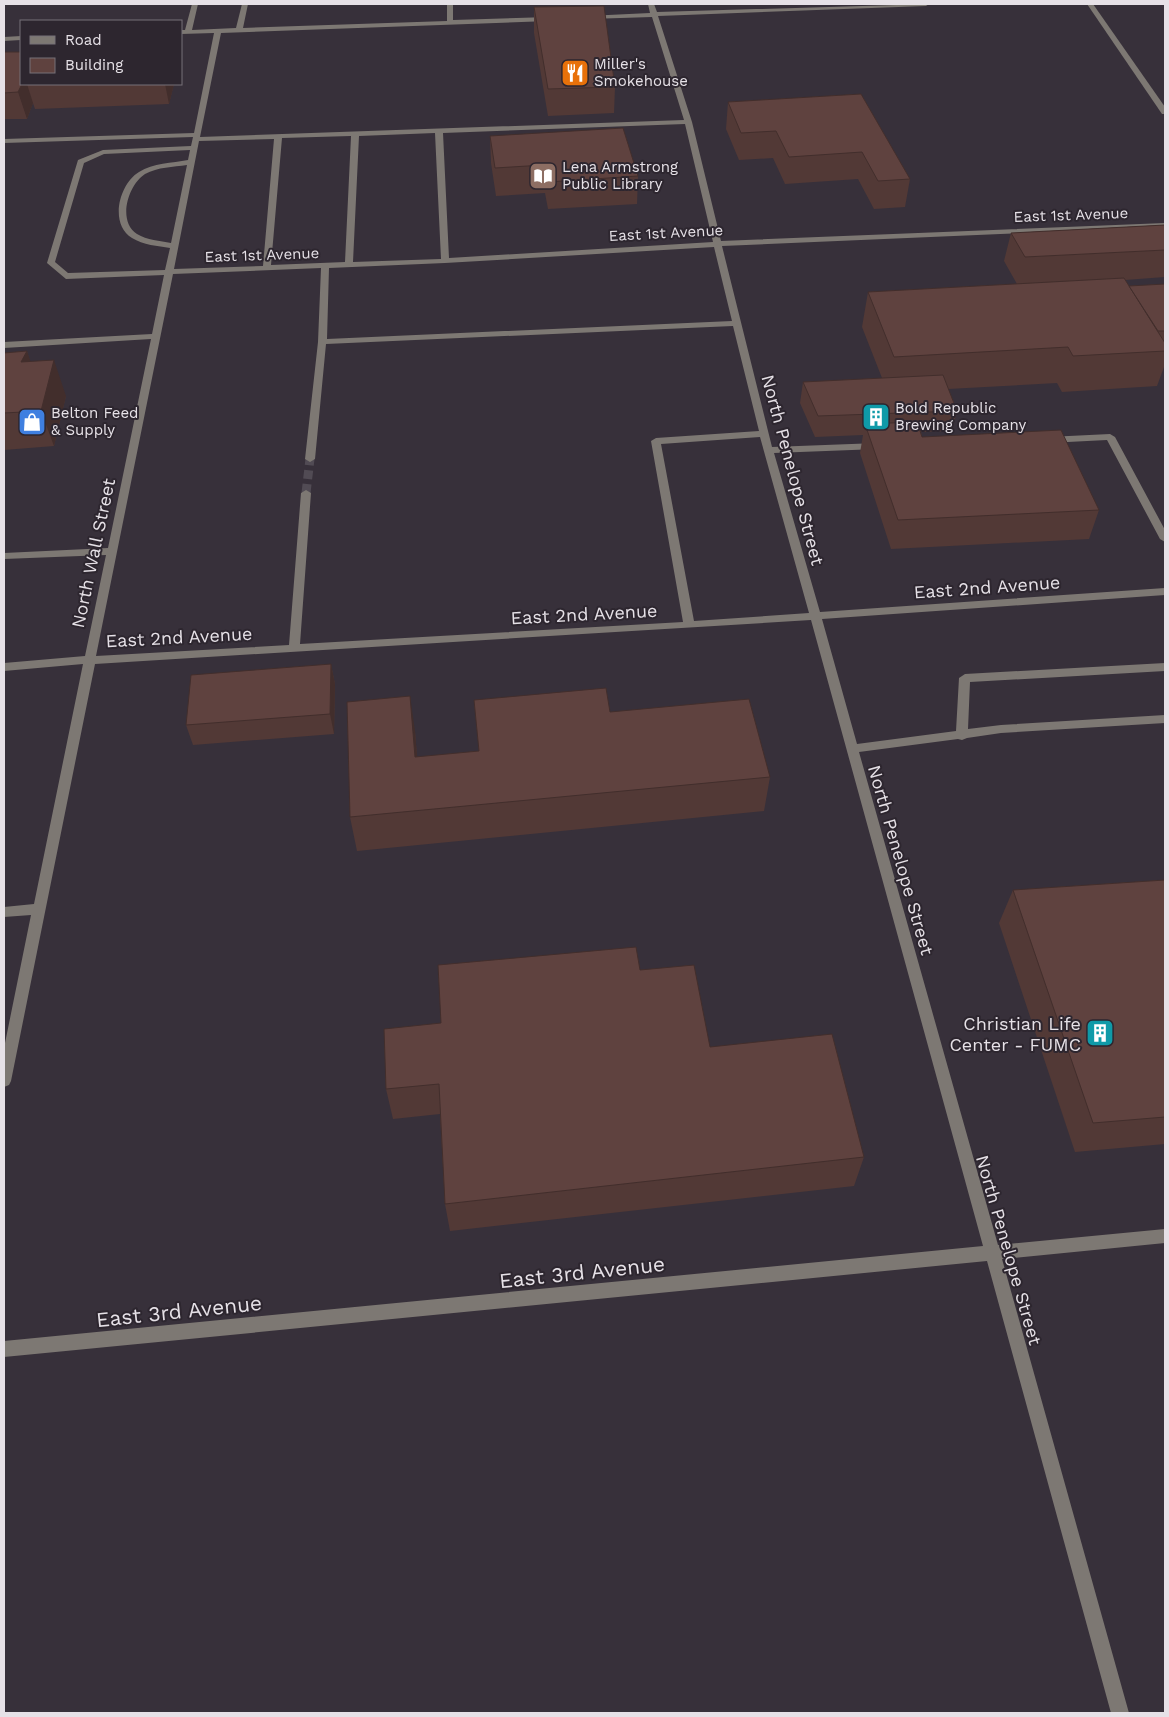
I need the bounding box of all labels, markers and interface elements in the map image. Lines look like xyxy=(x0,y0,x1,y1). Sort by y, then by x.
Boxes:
legend xyxy=(20,20,182,85)
text: Road xyxy=(65,31,102,49)
place label: Miller's Smokehouse xyxy=(594,55,688,90)
text: Building xyxy=(65,56,123,74)
restaurant icon: Miller's Smokehouse xyxy=(560,58,590,88)
place label: Lena Armstrong Public Library xyxy=(562,158,678,193)
library icon: Lena Armstrong Public Library xyxy=(528,161,558,191)
street label: East 1st Avenue xyxy=(1013,204,1129,226)
street label: East 1st Avenue xyxy=(608,221,724,245)
street label: East 1st Avenue xyxy=(204,244,320,266)
street label: North Penelope Street xyxy=(757,372,829,568)
place label: Bold Republic Brewing Company xyxy=(895,399,1027,434)
building icon: Bold Republic Brewing Company xyxy=(861,402,891,432)
place label: Belton Feed & Supply xyxy=(51,404,138,439)
shop icon: Belton Feed & Supply xyxy=(17,407,47,437)
street label: North Wall Street xyxy=(67,476,119,630)
street label: East 2nd Avenue xyxy=(913,571,1061,603)
street label: East 2nd Avenue xyxy=(510,600,658,628)
street label: East 2nd Avenue xyxy=(105,623,253,651)
street label: North Penelope Street xyxy=(864,763,938,958)
place label: Christian Life Center - FUMC xyxy=(949,1013,1081,1055)
building icon: Christian Life Center - FUMC xyxy=(1085,1018,1115,1048)
street label: North Penelope Street xyxy=(972,1153,1046,1348)
street label: East 3rd Avenue xyxy=(498,1251,666,1293)
street label: East 3rd Avenue xyxy=(95,1290,263,1332)

